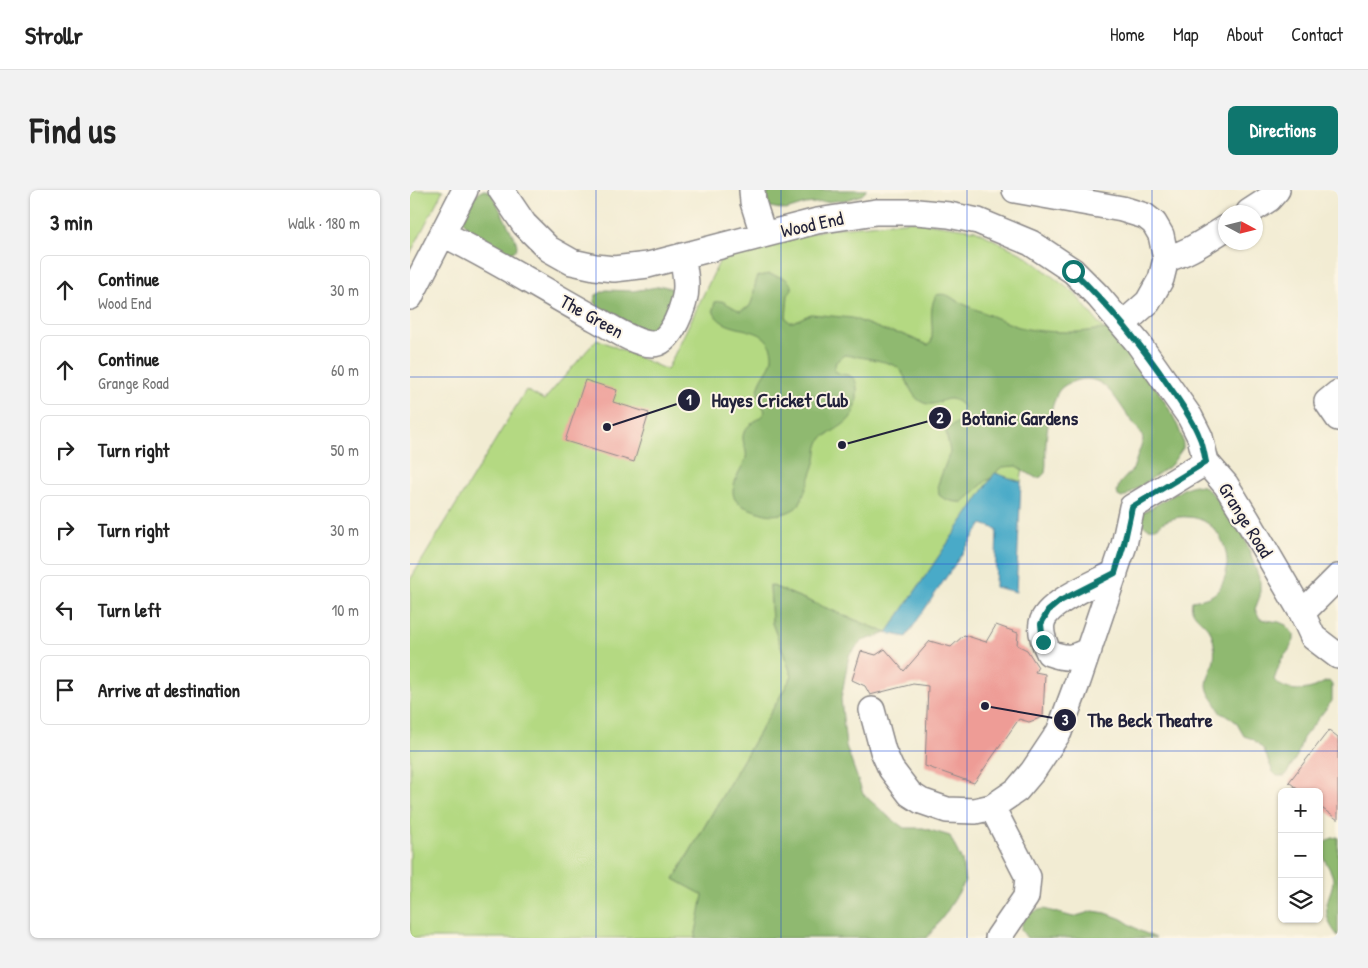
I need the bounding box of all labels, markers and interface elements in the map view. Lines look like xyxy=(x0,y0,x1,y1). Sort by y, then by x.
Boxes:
text: Strollr xyxy=(25,19,83,51)
text: Home xyxy=(1110,22,1145,47)
text: Map xyxy=(1173,22,1198,47)
text: About xyxy=(1226,22,1263,47)
text: Contact xyxy=(1291,22,1343,47)
button: Directions xyxy=(1228,106,1338,155)
text: Find us xyxy=(30,107,116,154)
street label: Wood End xyxy=(778,205,846,243)
north arrow xyxy=(1218,205,1263,250)
text: 3 min xyxy=(50,208,93,237)
text: Walk · 180 m xyxy=(288,212,360,234)
route start xyxy=(1062,260,1085,283)
text: Continue xyxy=(98,266,159,292)
icon: ahead xyxy=(51,276,79,304)
text: 30 m xyxy=(330,279,359,301)
street label: The Green xyxy=(556,288,628,344)
text: Wood End xyxy=(98,292,151,314)
text: Continue xyxy=(98,346,159,372)
icon: ahead xyxy=(51,356,79,384)
text: 60 m xyxy=(331,359,359,381)
text: Grange Road xyxy=(98,372,169,394)
callout: Hayes Cricket Club xyxy=(677,383,859,418)
text: Hayes Cricket Club xyxy=(711,386,849,414)
text: 1 xyxy=(686,389,692,410)
callout: Botanic Gardens xyxy=(927,400,1088,435)
text: Botanic Gardens xyxy=(962,404,1079,431)
text: 2 xyxy=(936,407,944,428)
icon: right xyxy=(51,436,79,464)
text: Turn right xyxy=(98,437,169,463)
text: 50 m xyxy=(331,439,359,461)
street label: Grange Road xyxy=(1213,477,1280,563)
icon: right xyxy=(51,516,79,544)
text: Turn right xyxy=(98,517,169,543)
text: 30 m xyxy=(330,519,359,541)
icon: left xyxy=(51,596,79,624)
text: Turn left xyxy=(98,597,161,623)
text: 10 m xyxy=(331,599,359,621)
route end xyxy=(1032,631,1055,654)
icon: arrive xyxy=(51,676,79,704)
text: Arrive at destination xyxy=(98,677,240,703)
callout: The Beck Theatre xyxy=(1052,702,1223,737)
text: The Beck Theatre xyxy=(1086,706,1213,733)
text: 3 xyxy=(1062,709,1069,730)
map controls xyxy=(1278,788,1323,923)
button: + xyxy=(1278,788,1323,833)
button: − xyxy=(1278,833,1323,878)
button: layers xyxy=(1278,878,1323,923)

